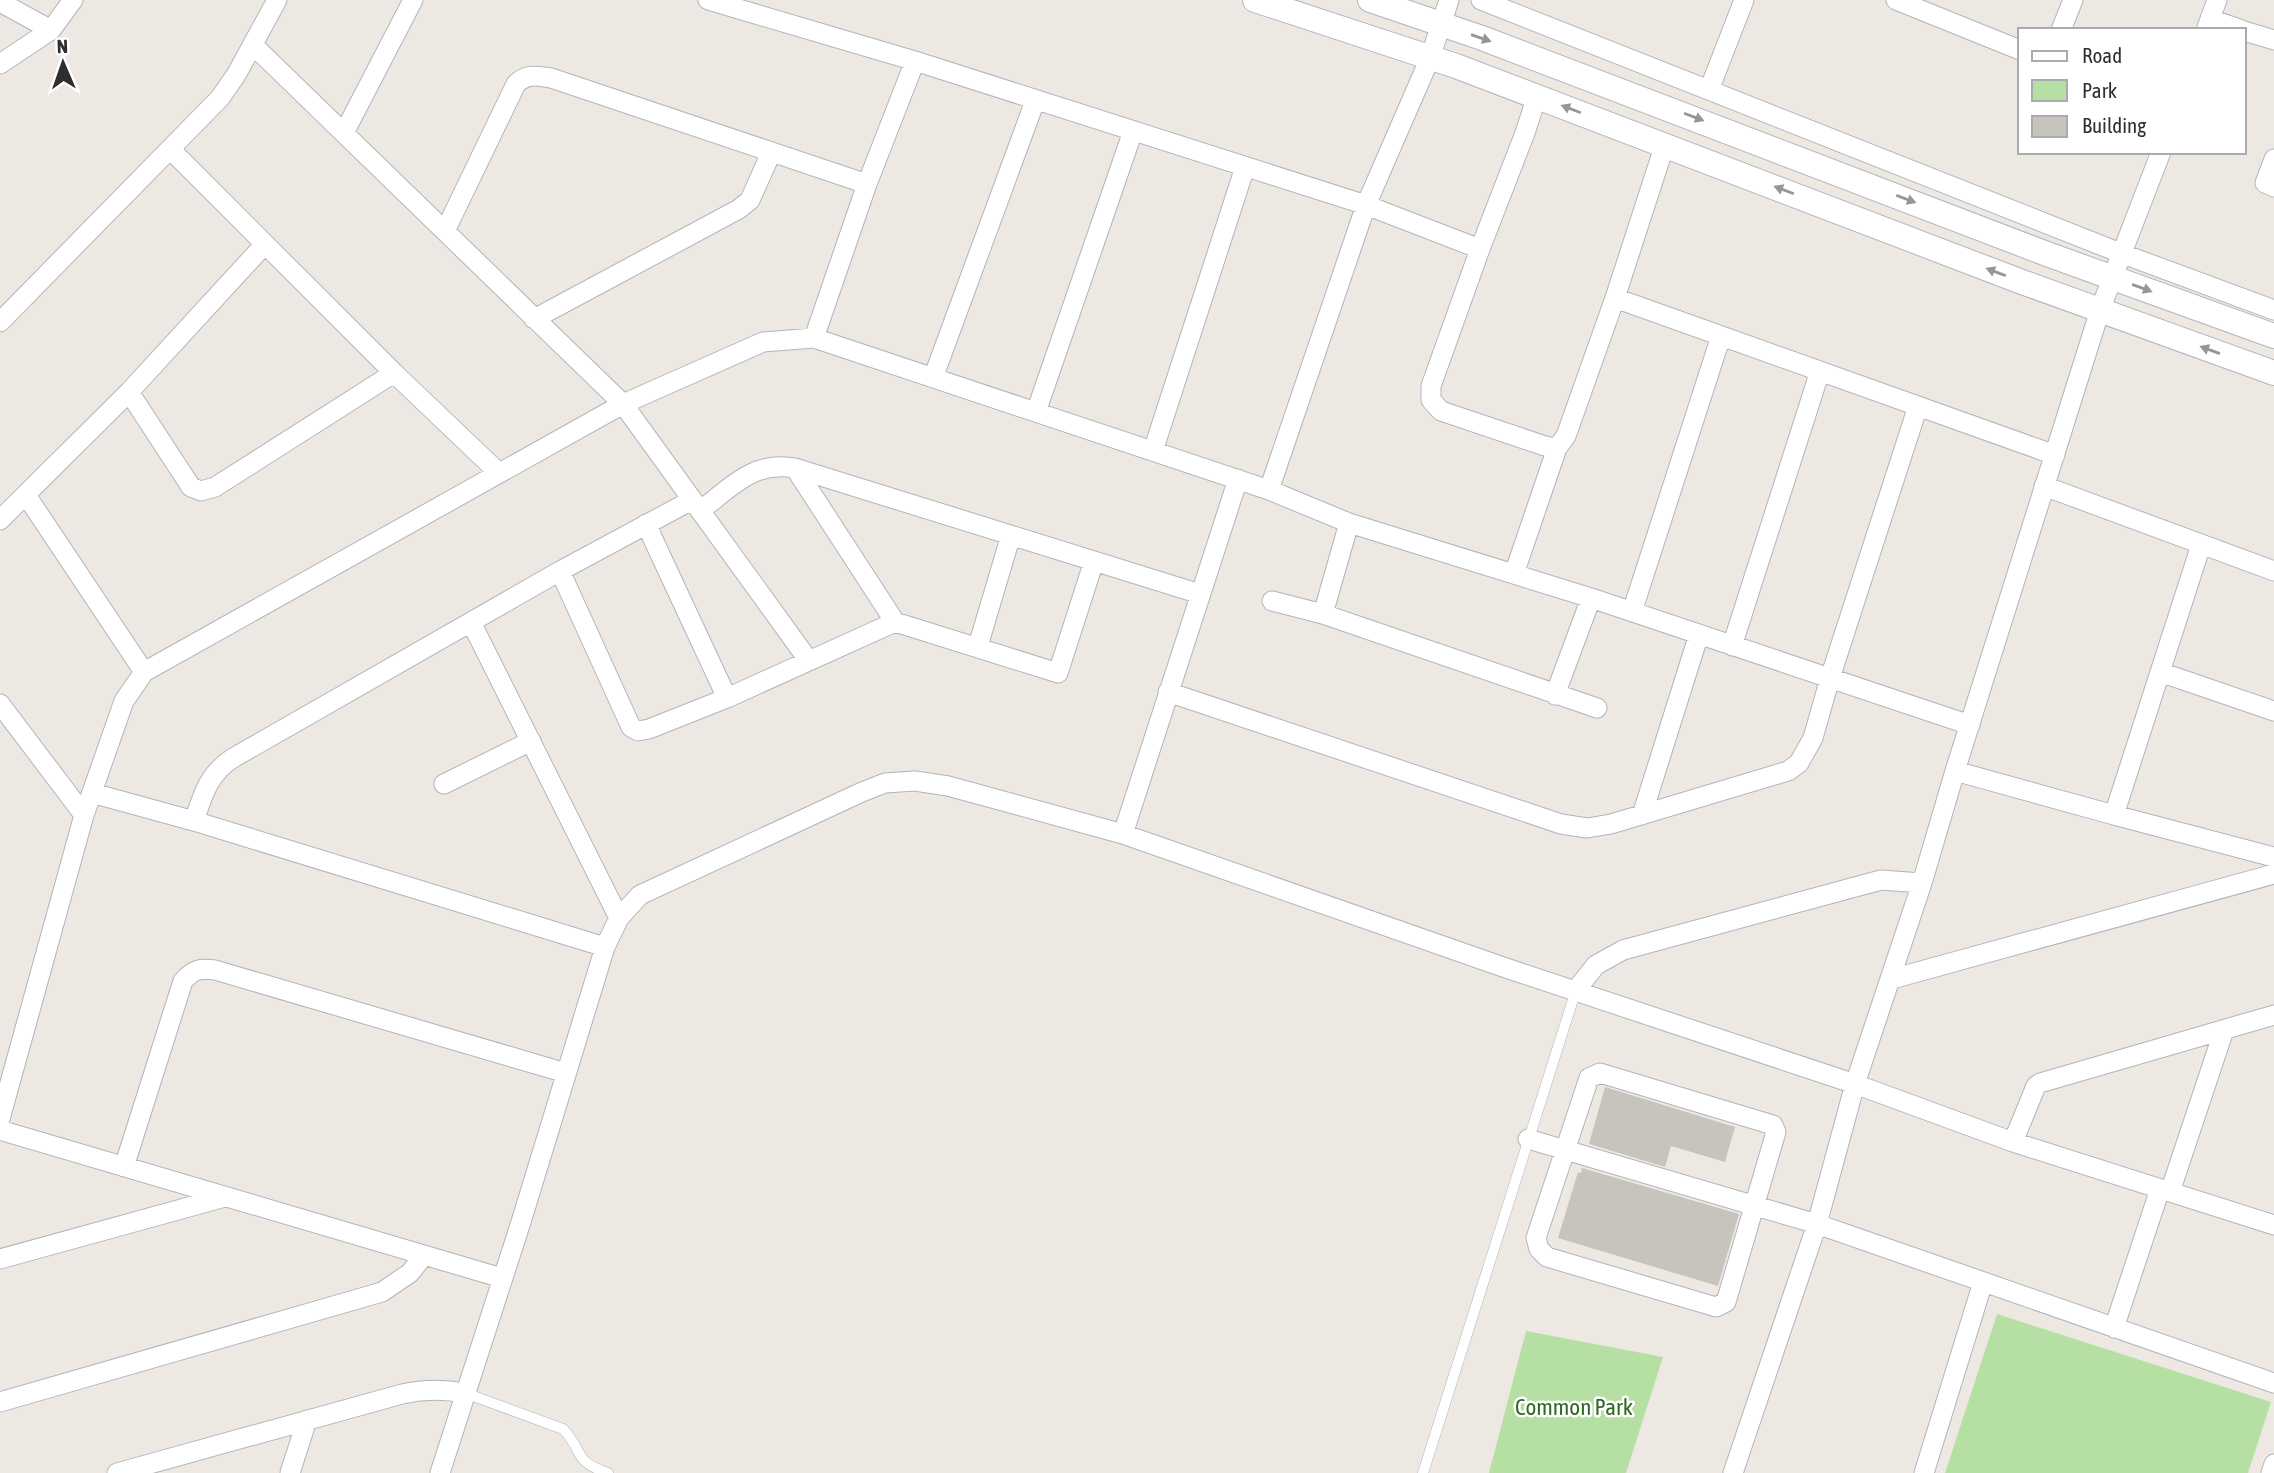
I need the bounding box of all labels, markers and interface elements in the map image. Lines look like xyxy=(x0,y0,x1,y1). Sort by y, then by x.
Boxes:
north arrow xyxy=(28,28,98,98)
legend xyxy=(2018,28,2246,154)
one-way arrow xyxy=(1470,33,1491,44)
text: N xyxy=(56,35,68,57)
text: Road xyxy=(2082,43,2122,67)
text: Park xyxy=(2082,78,2117,102)
one-way arrow xyxy=(1561,103,1582,114)
one-way arrow xyxy=(1683,112,1704,123)
text: Building xyxy=(2082,113,2146,137)
one-way arrow xyxy=(1773,184,1794,195)
one-way arrow xyxy=(1896,194,1917,205)
one-way arrow xyxy=(1986,266,2007,277)
one-way arrow xyxy=(2131,283,2152,294)
one-way arrow xyxy=(2199,344,2220,355)
park label: Common Park xyxy=(1515,1394,1633,1420)

